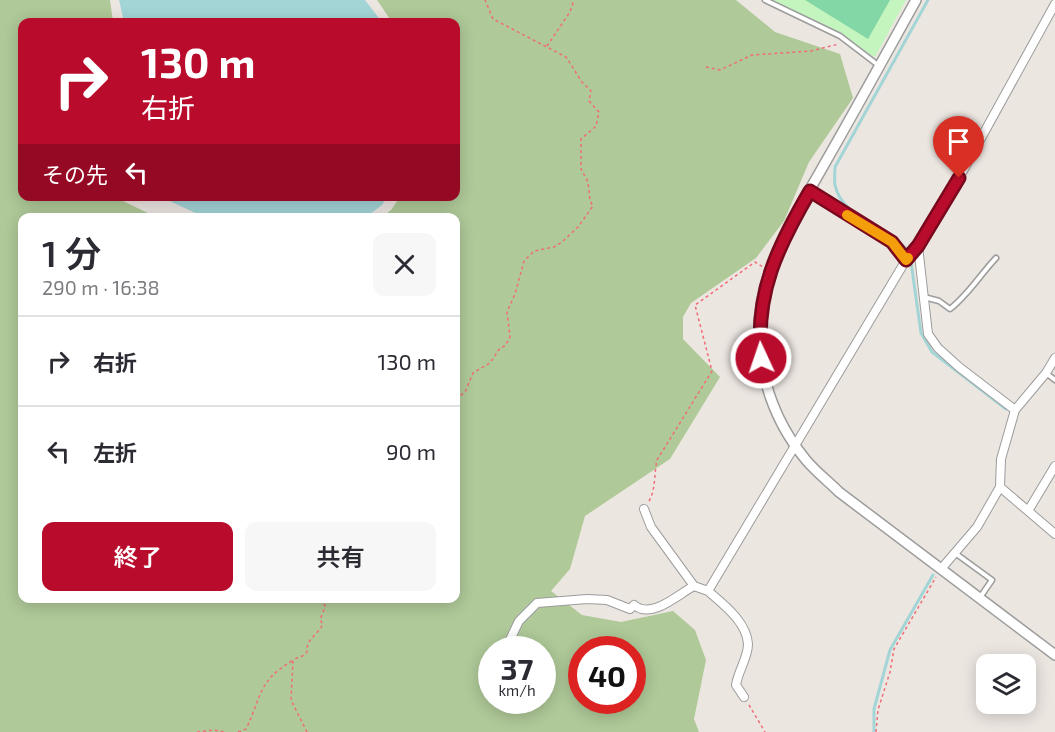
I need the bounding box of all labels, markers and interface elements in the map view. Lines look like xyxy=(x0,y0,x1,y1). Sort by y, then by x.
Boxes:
text: 130 m xyxy=(141,36,256,86)
icon: right xyxy=(42,42,120,120)
text: 右折 xyxy=(141,91,195,123)
pin xyxy=(933,116,984,178)
icon: arrive xyxy=(942,125,975,158)
icon: left xyxy=(120,156,153,189)
text: その先 xyxy=(42,161,108,187)
text: 1 分 xyxy=(42,231,101,274)
button: close xyxy=(373,233,436,296)
text: 290 m · 16:38 xyxy=(42,275,160,299)
position arrow xyxy=(729,326,793,390)
icon: right xyxy=(42,345,75,378)
text: 130 m xyxy=(378,348,436,374)
text: 右折 xyxy=(93,349,137,375)
icon: left xyxy=(42,435,75,468)
text: 90 m xyxy=(386,438,436,464)
text: 左折 xyxy=(93,439,137,465)
button: 終了 xyxy=(42,522,233,591)
button: 共有 xyxy=(245,522,436,591)
speed limit sign: 40 xyxy=(568,636,646,714)
text: 37 xyxy=(501,650,533,686)
map controls xyxy=(976,654,1036,714)
button: layers xyxy=(976,654,1036,714)
text: km/h xyxy=(498,681,536,699)

